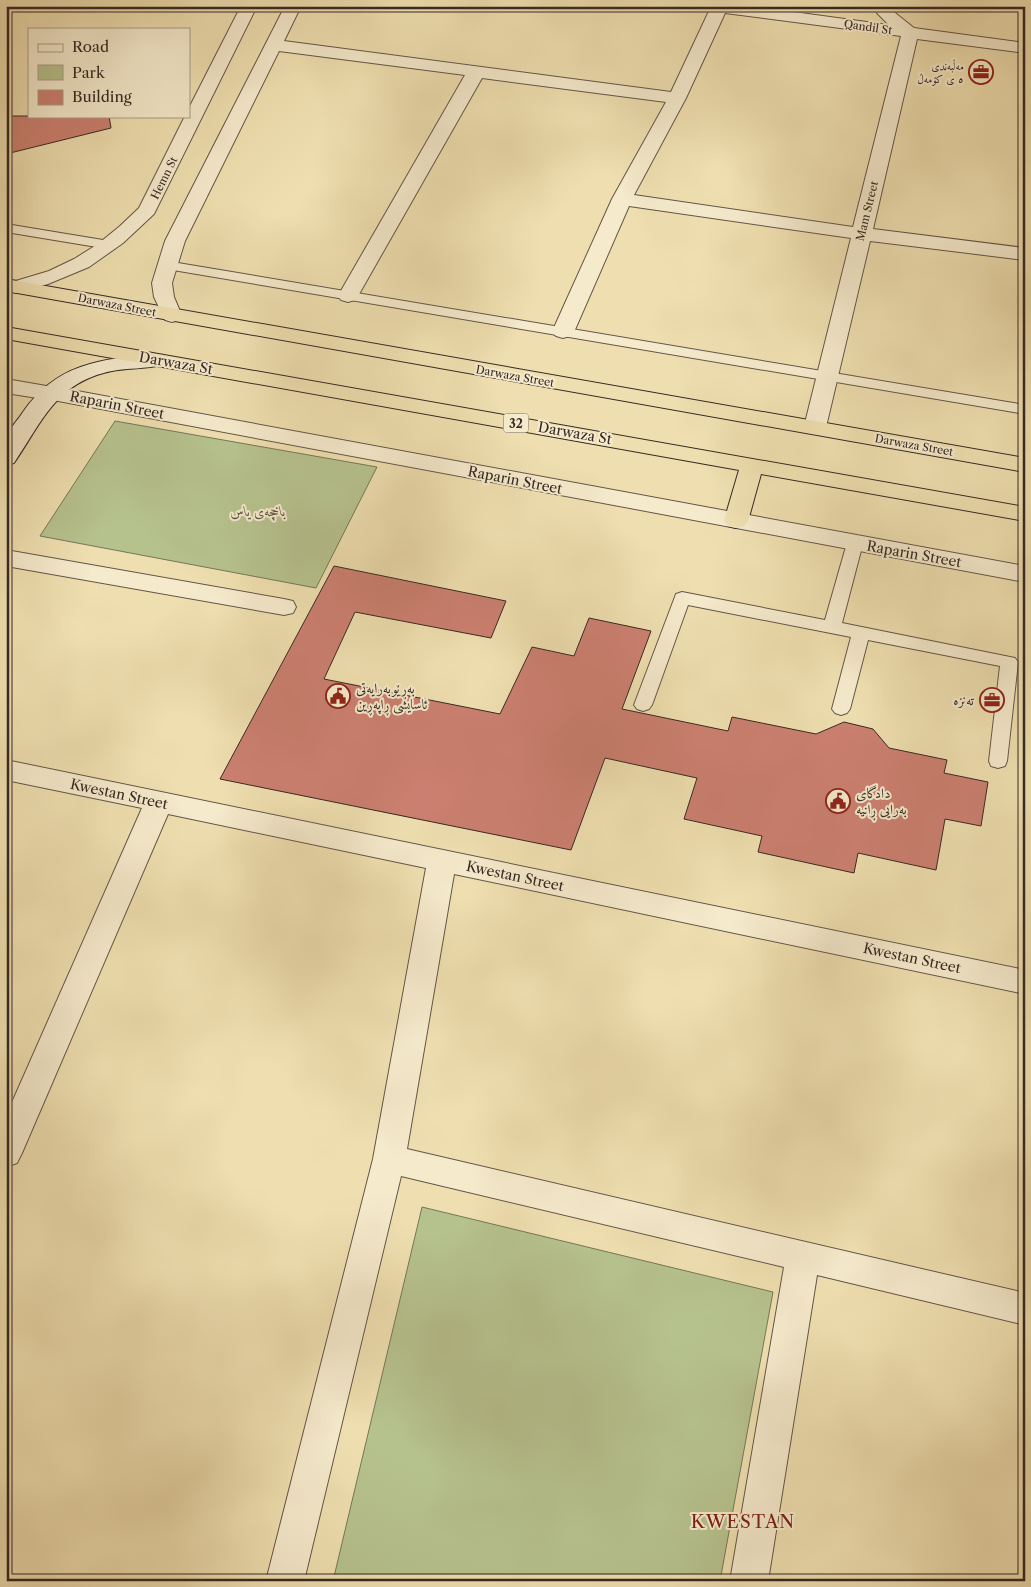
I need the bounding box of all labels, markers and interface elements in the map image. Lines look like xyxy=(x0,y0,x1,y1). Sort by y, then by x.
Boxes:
street label: Qandil St xyxy=(843,17,893,37)
legend xyxy=(28,28,190,118)
text: Road xyxy=(72,37,109,56)
place label: مەڵبەندی ٥ ی کۆمەڵ xyxy=(917,59,964,86)
office icon: مەڵبەندی ٥ ی کۆمەڵ xyxy=(968,59,994,85)
text: Park xyxy=(72,63,106,82)
text: Building xyxy=(72,87,132,106)
street label: Hemn St xyxy=(148,154,180,202)
street label: Mam Street xyxy=(853,180,881,242)
street label: Darwaza Street xyxy=(77,291,157,319)
street label: Darwaza St xyxy=(138,348,214,378)
street label: Darwaza Street xyxy=(475,362,555,390)
street label: Raparin Street xyxy=(68,387,166,423)
road number: 32 xyxy=(504,413,528,432)
street label: Darwaza St xyxy=(537,418,613,448)
street label: Darwaza Street xyxy=(874,431,954,459)
street label: Raparin Street xyxy=(466,462,564,498)
park label: باخچەی یاس xyxy=(230,502,286,521)
street label: Raparin Street xyxy=(865,537,963,571)
place label: بەڕێوبەرایەتی ئاسایشی ڕاپەڕین xyxy=(356,679,428,716)
public building icon: بەڕێوبەرایەتی ئاسایشی ڕاپەڕین xyxy=(325,683,351,709)
office icon: تەنزە xyxy=(979,687,1005,713)
place label: تەنزە xyxy=(953,691,974,709)
street label: Kwestan Street xyxy=(69,775,169,813)
place label: دادگای بەرایی ڕانیە xyxy=(856,784,907,821)
public building icon: دادگای بەرایی ڕانیە xyxy=(825,788,851,814)
street label: Kwestan Street xyxy=(465,857,565,895)
street label: Kwestan Street xyxy=(862,939,962,977)
district label: KWESTAN xyxy=(691,1511,795,1533)

